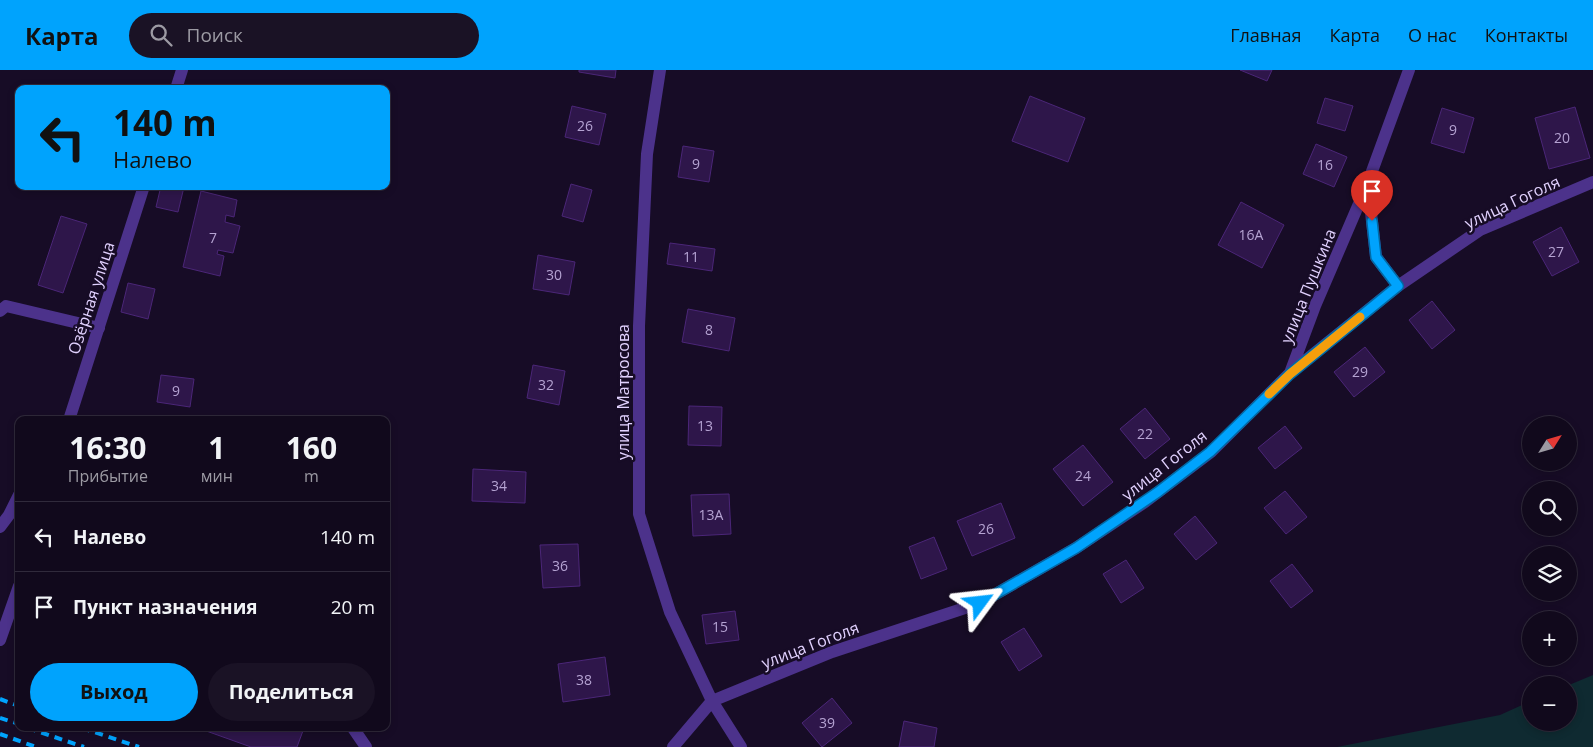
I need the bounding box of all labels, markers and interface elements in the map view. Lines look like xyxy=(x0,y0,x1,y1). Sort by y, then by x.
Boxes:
search box xyxy=(129,13,479,58)
text: Карта xyxy=(25,19,99,52)
icon: search xyxy=(147,21,175,49)
text: Поиск xyxy=(187,22,243,48)
text: Главная xyxy=(1230,23,1302,47)
text: Карта xyxy=(1330,23,1380,47)
text: О нас xyxy=(1408,23,1457,47)
text: Контакты xyxy=(1485,23,1568,47)
text: 140 m xyxy=(113,99,217,146)
icon: left xyxy=(30,105,95,170)
house number: 26 xyxy=(577,116,593,135)
house number: 9 xyxy=(1449,120,1457,139)
house number: 20 xyxy=(1554,128,1570,147)
text: Налево xyxy=(113,144,192,174)
house number: 9 xyxy=(692,154,700,173)
house number: 16 xyxy=(1317,155,1333,174)
pin xyxy=(1351,170,1393,221)
street label: улица Гоголя xyxy=(1461,170,1563,234)
icon: arrive xyxy=(1358,177,1386,205)
house number: 16А xyxy=(1239,225,1264,244)
street label: улица Пушкина xyxy=(1275,225,1341,347)
house number: 7 xyxy=(209,228,217,247)
street label: Озёрная улица xyxy=(62,239,120,357)
house number: 27 xyxy=(1548,242,1564,261)
house number: 11 xyxy=(683,247,699,266)
house number: 30 xyxy=(546,265,562,284)
house number: 8 xyxy=(705,320,713,339)
street label: улица Матросова xyxy=(612,324,634,460)
house number: 29 xyxy=(1352,362,1368,381)
house number: 32 xyxy=(538,375,554,394)
house number: 9 xyxy=(172,381,180,400)
house number: 13 xyxy=(697,416,713,435)
north arrow xyxy=(1522,416,1578,471)
map controls xyxy=(1522,416,1577,731)
house number: 22 xyxy=(1137,424,1153,443)
street label: улица Гоголя xyxy=(1117,425,1211,505)
text: 16:30 xyxy=(69,427,146,468)
text: 1 xyxy=(208,427,225,468)
text: 160 xyxy=(286,427,337,468)
text: Прибытие xyxy=(68,465,148,487)
text: мин xyxy=(201,465,233,487)
text: m xyxy=(304,465,319,487)
house number: 24 xyxy=(1075,466,1091,485)
house number: 34 xyxy=(491,476,507,495)
button: search xyxy=(1522,481,1577,536)
house number: 13А xyxy=(699,505,724,524)
house number: 26 xyxy=(978,519,994,538)
icon: left xyxy=(30,523,58,551)
text: Налево xyxy=(73,524,146,550)
text: 140 m xyxy=(320,524,375,550)
button: layers xyxy=(1522,546,1577,601)
house number: 36 xyxy=(552,556,568,575)
position arrow xyxy=(953,576,1005,628)
icon: arrive xyxy=(30,593,58,621)
text: Пункт назначения xyxy=(73,594,258,620)
text: 20 m xyxy=(331,594,375,620)
button: + xyxy=(1522,611,1577,666)
street label: улица Гоголя xyxy=(758,616,862,674)
house number: 15 xyxy=(712,617,728,636)
button: Выход xyxy=(30,663,198,721)
button: Поделиться xyxy=(208,663,375,721)
house number: 38 xyxy=(576,670,592,689)
button: − xyxy=(1522,676,1577,731)
house number: 39 xyxy=(819,713,835,732)

